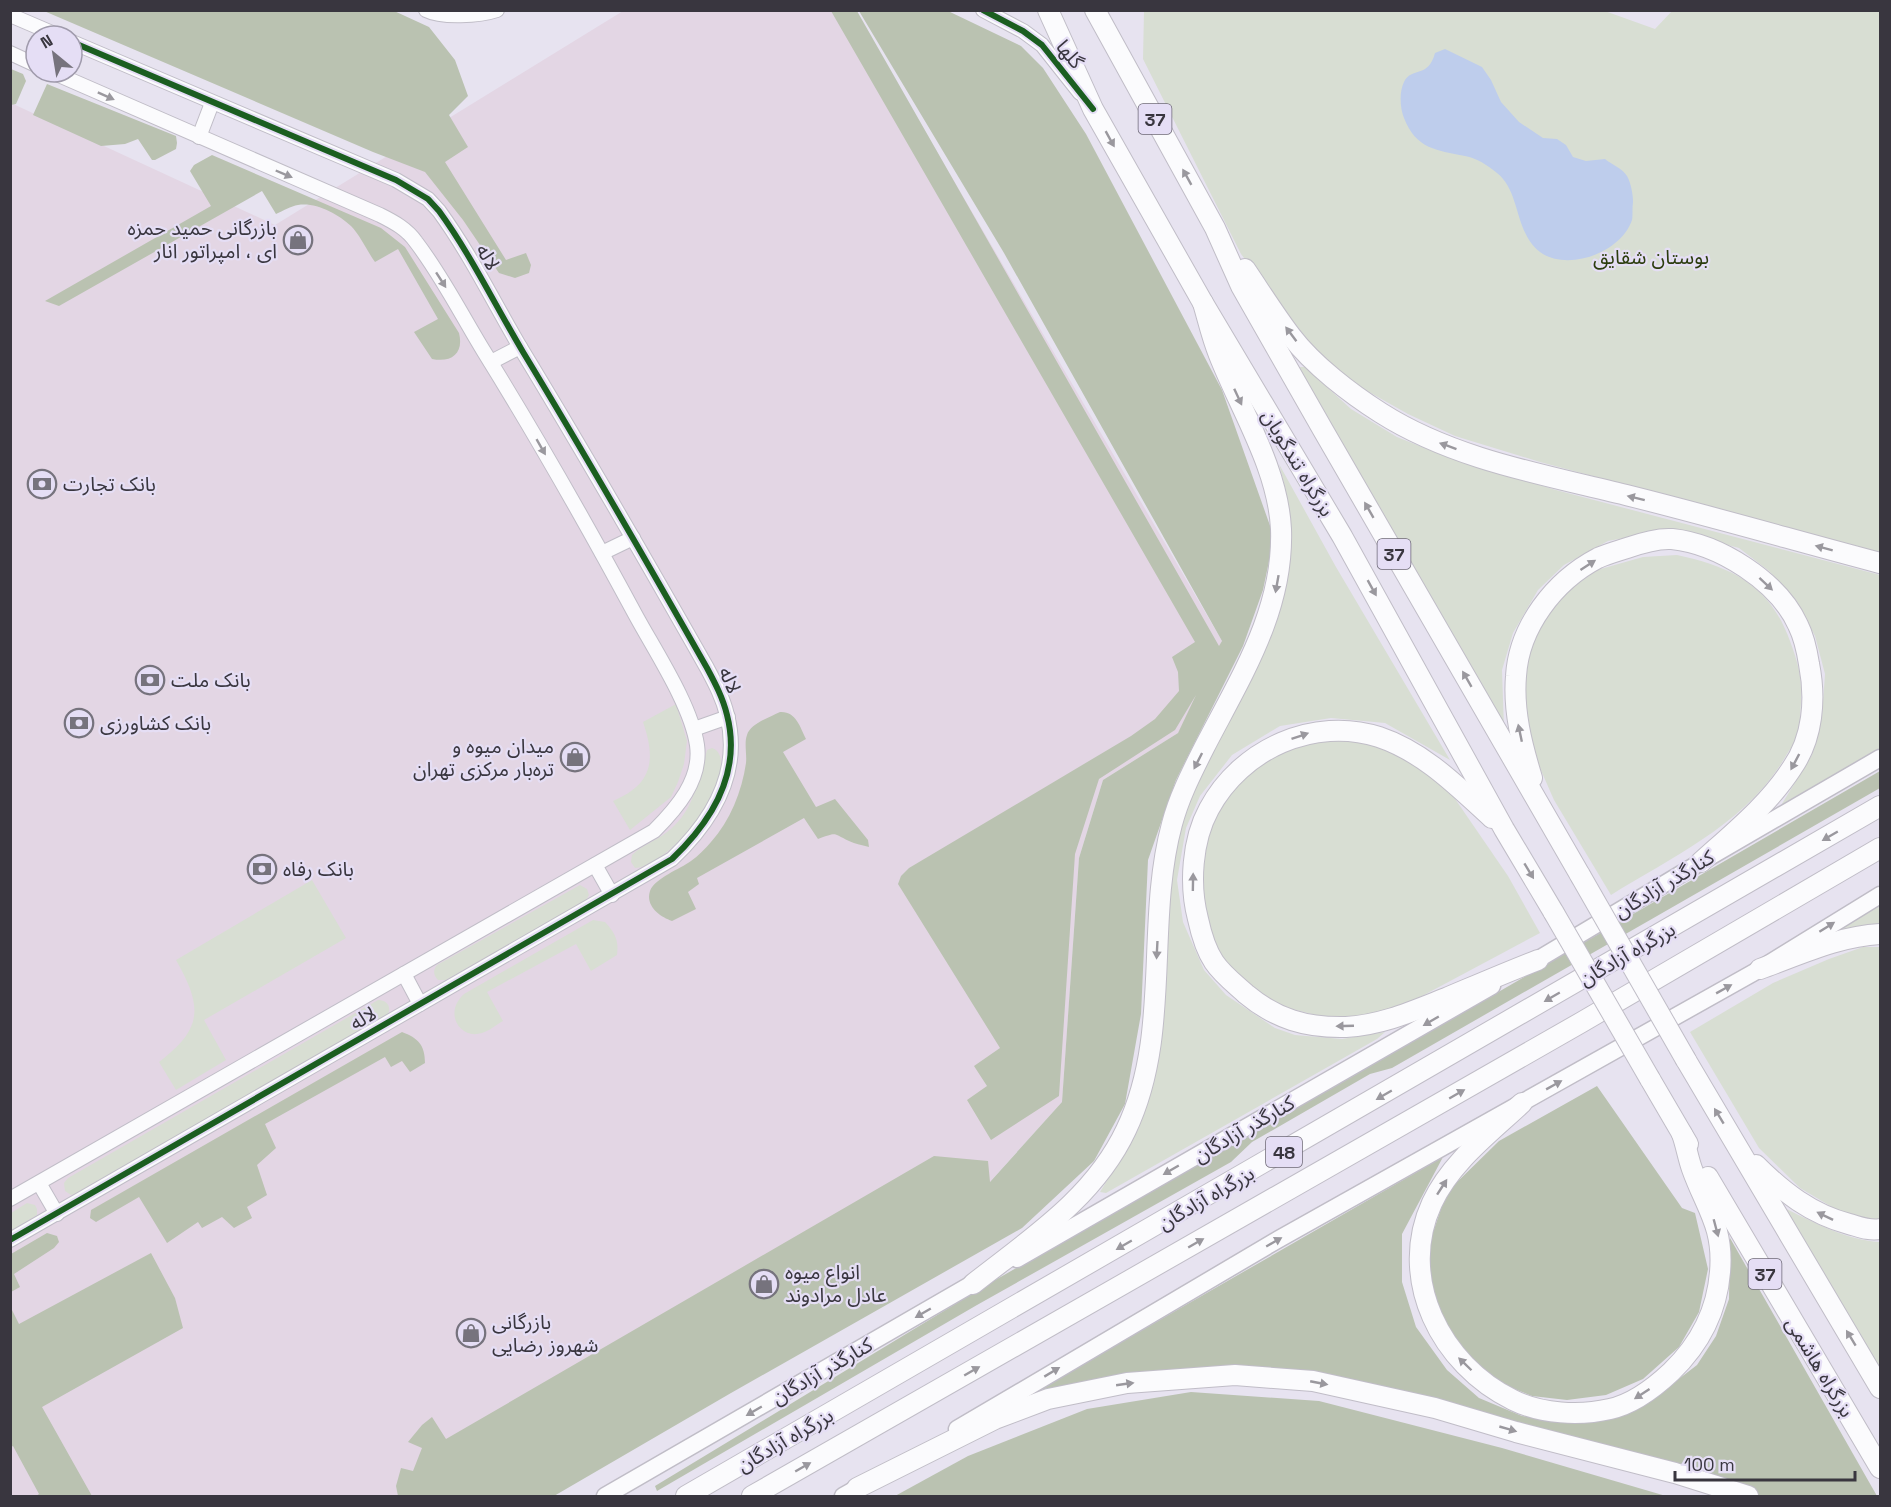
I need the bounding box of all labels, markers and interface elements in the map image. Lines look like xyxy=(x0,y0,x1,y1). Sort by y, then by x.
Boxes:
north arrow xyxy=(24,24,84,84)
text: N xyxy=(37,30,57,53)
street label: گلها xyxy=(1050,34,1090,75)
one-way arrow xyxy=(97,91,115,101)
road number: 37 xyxy=(1138,104,1172,134)
one-way arrow xyxy=(1105,131,1115,148)
one-way arrow xyxy=(1182,168,1192,185)
one-way arrow xyxy=(276,169,294,179)
place label: بازرگانی حمید حمزه ای ، امپراتور انار xyxy=(127,215,277,264)
shop icon: بازرگانی حمید حمزه ای ، امپراتور انار xyxy=(282,224,314,256)
street label: لاله xyxy=(470,239,506,275)
park label: بوستان شقایق xyxy=(1593,244,1709,270)
one-way arrow xyxy=(435,272,446,288)
one-way arrow xyxy=(1285,327,1297,342)
one-way arrow xyxy=(1233,388,1243,406)
street label: بزرگراه تندگویان xyxy=(1256,405,1340,521)
one-way arrow xyxy=(536,439,546,456)
one-way arrow xyxy=(1439,440,1457,450)
bank icon: بانک تجارت xyxy=(26,468,58,500)
place label: بانک تجارت xyxy=(63,471,156,497)
one-way arrow xyxy=(1626,492,1645,502)
one-way arrow xyxy=(1364,502,1374,519)
road number: 37 xyxy=(1378,539,1410,569)
one-way arrow xyxy=(1815,543,1833,552)
one-way arrow xyxy=(1579,559,1595,571)
one-way arrow xyxy=(1272,574,1281,593)
one-way arrow xyxy=(1758,577,1773,591)
one-way arrow xyxy=(1366,580,1377,596)
street label: لاله xyxy=(713,663,747,697)
bank icon: بانک ملت xyxy=(134,664,166,696)
place label: بانک ملت xyxy=(171,667,251,693)
one-way arrow xyxy=(1461,671,1472,687)
bank icon: بانک کشاورزی xyxy=(63,707,95,739)
place label: بانک کشاورزی xyxy=(100,710,211,736)
one-way arrow xyxy=(1515,723,1524,742)
one-way arrow xyxy=(1291,731,1309,740)
place label: میدان میوه و تره‌بار مرکزی تهران xyxy=(413,733,554,782)
shop icon: میدان میوه و تره‌بار مرکزی تهران xyxy=(559,741,591,773)
one-way arrow xyxy=(1193,752,1202,769)
one-way arrow xyxy=(1790,754,1800,771)
one-way arrow xyxy=(1821,831,1838,841)
street label: کنارگذر آزادگان xyxy=(1609,844,1720,924)
bank icon: بانک رفاه xyxy=(246,853,278,885)
place label: بانک رفاه xyxy=(283,856,354,882)
one-way arrow xyxy=(1523,863,1534,879)
one-way arrow xyxy=(1188,872,1198,891)
street label: بزرگراه آزادگان xyxy=(1574,916,1680,992)
one-way arrow xyxy=(1819,921,1835,932)
one-way arrow xyxy=(1153,940,1162,959)
one-way arrow xyxy=(1716,984,1733,994)
one-way arrow xyxy=(1544,992,1561,1002)
street label: لاله xyxy=(345,1000,381,1036)
one-way arrow xyxy=(1423,1016,1440,1026)
one-way arrow xyxy=(1336,1021,1355,1031)
one-way arrow xyxy=(1546,1080,1563,1090)
street label: کنارگذر آزادگان xyxy=(1189,1089,1300,1168)
one-way arrow xyxy=(1376,1089,1392,1100)
one-way arrow xyxy=(1449,1089,1466,1099)
one-way arrow xyxy=(1714,1107,1724,1124)
road number: 48 xyxy=(1266,1137,1302,1167)
street label: بزرگراه آزادگان xyxy=(1153,1160,1259,1236)
one-way arrow xyxy=(1162,1165,1179,1175)
one-way arrow xyxy=(1436,1179,1448,1195)
one-way arrow xyxy=(1816,1211,1833,1220)
one-way arrow xyxy=(1712,1219,1721,1237)
one-way arrow xyxy=(1188,1237,1204,1248)
one-way arrow xyxy=(1266,1237,1283,1247)
one-way arrow xyxy=(1115,1240,1132,1250)
place label: انواع میوه عادل مرادوند xyxy=(785,1259,887,1308)
road number: 37 xyxy=(1748,1259,1782,1289)
shop icon: انواع میوه عادل مرادوند xyxy=(748,1268,780,1300)
one-way arrow xyxy=(914,1308,931,1318)
place label: بازرگانی شهروز رضایی xyxy=(492,1309,598,1358)
street label: بزرگراه هاشمی xyxy=(1780,1312,1860,1422)
shop icon: بازرگانی شهروز رضایی xyxy=(455,1317,487,1349)
one-way arrow xyxy=(1845,1330,1856,1346)
street label: کنارگذر آزادگان xyxy=(767,1331,878,1410)
one-way arrow xyxy=(1458,1358,1473,1371)
one-way arrow xyxy=(964,1365,980,1376)
one-way arrow xyxy=(1044,1367,1060,1378)
one-way arrow xyxy=(1116,1379,1135,1388)
one-way arrow xyxy=(1310,1379,1329,1388)
one-way arrow xyxy=(1634,1388,1650,1399)
street label: بزرگراه آزادگان xyxy=(732,1402,838,1478)
one-way arrow xyxy=(746,1405,762,1416)
one-way arrow xyxy=(1499,1425,1517,1434)
scale bar xyxy=(1675,1444,1855,1482)
text: 100 m xyxy=(1684,1453,1735,1476)
one-way arrow xyxy=(795,1462,811,1473)

